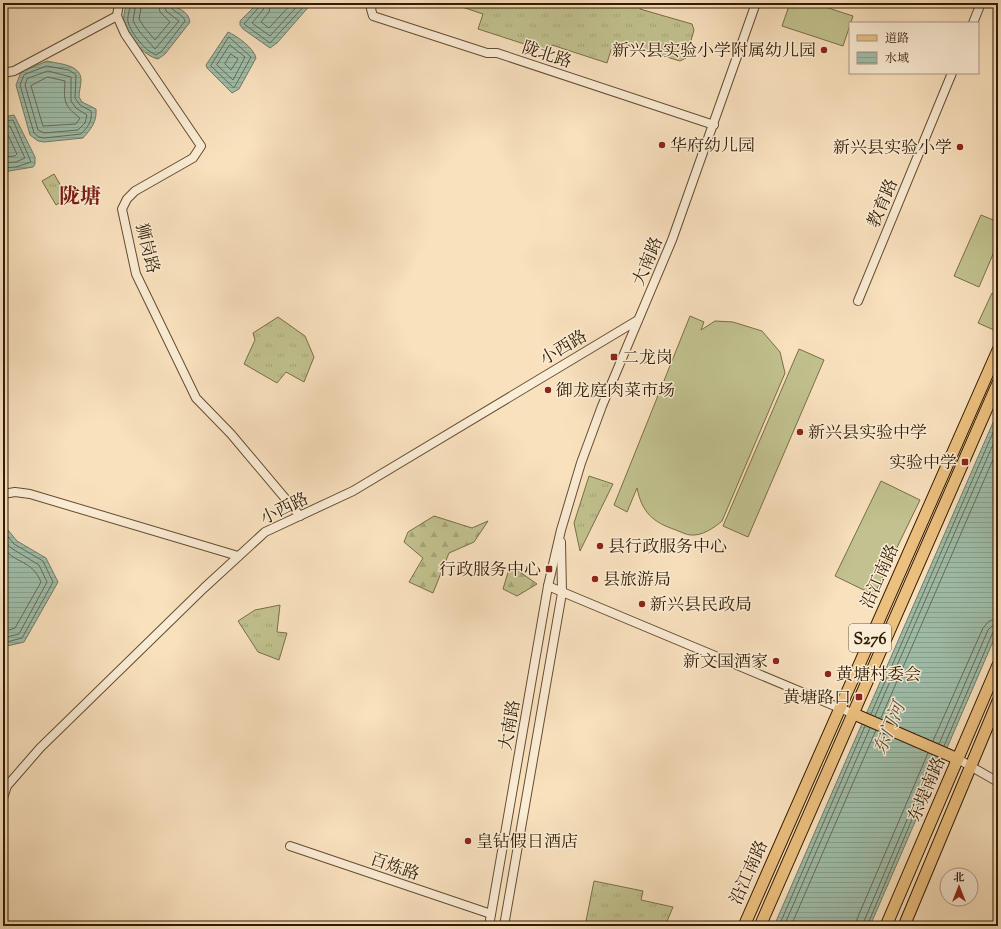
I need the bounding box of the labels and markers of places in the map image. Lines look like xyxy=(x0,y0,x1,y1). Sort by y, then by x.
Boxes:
place label: 新兴县实验小学附属幼儿园 xyxy=(612,40,816,64)
marker: 新兴县实验小学附属幼儿园 xyxy=(819,45,829,55)
place label: 华府幼儿园 xyxy=(670,135,755,159)
place label: 新兴县实验小学 xyxy=(833,137,952,161)
marker: 华府幼儿园 xyxy=(657,140,667,150)
marker: 新兴县实验小学 xyxy=(955,142,965,152)
place label: 二龙岗 xyxy=(622,347,673,371)
marker: 二龙岗 xyxy=(609,352,619,362)
place label: 御龙庭肉菜市场 xyxy=(556,380,675,404)
marker: 御龙庭肉菜市场 xyxy=(543,385,553,395)
place label: 新兴县实验中学 xyxy=(808,422,927,446)
marker: 新兴县实验中学 xyxy=(795,427,805,437)
place label: 实验中学 xyxy=(889,452,957,476)
marker: 实验中学 xyxy=(960,457,970,467)
place label: 县行政服务中心 xyxy=(608,536,727,560)
marker: 县行政服务中心 xyxy=(595,541,605,551)
place label: 行政服务中心 xyxy=(439,559,541,583)
marker: 行政服务中心 xyxy=(544,564,554,574)
place label: 县旅游局 xyxy=(603,569,671,593)
marker: 县旅游局 xyxy=(590,574,600,584)
place label: 新兴县民政局 xyxy=(650,594,752,618)
marker: 新兴县民政局 xyxy=(637,599,647,609)
place label: 新文国酒家 xyxy=(683,651,768,675)
marker: 新文国酒家 xyxy=(771,656,781,666)
place label: 黄塘村委会 xyxy=(836,664,921,688)
marker: 黄塘村委会 xyxy=(823,669,833,679)
place label: 黄塘路口 xyxy=(783,687,851,711)
marker: 黄塘路口 xyxy=(854,692,864,702)
place label: 皇钻假日酒店 xyxy=(476,831,578,855)
marker: 皇钻假日酒店 xyxy=(463,836,473,846)

